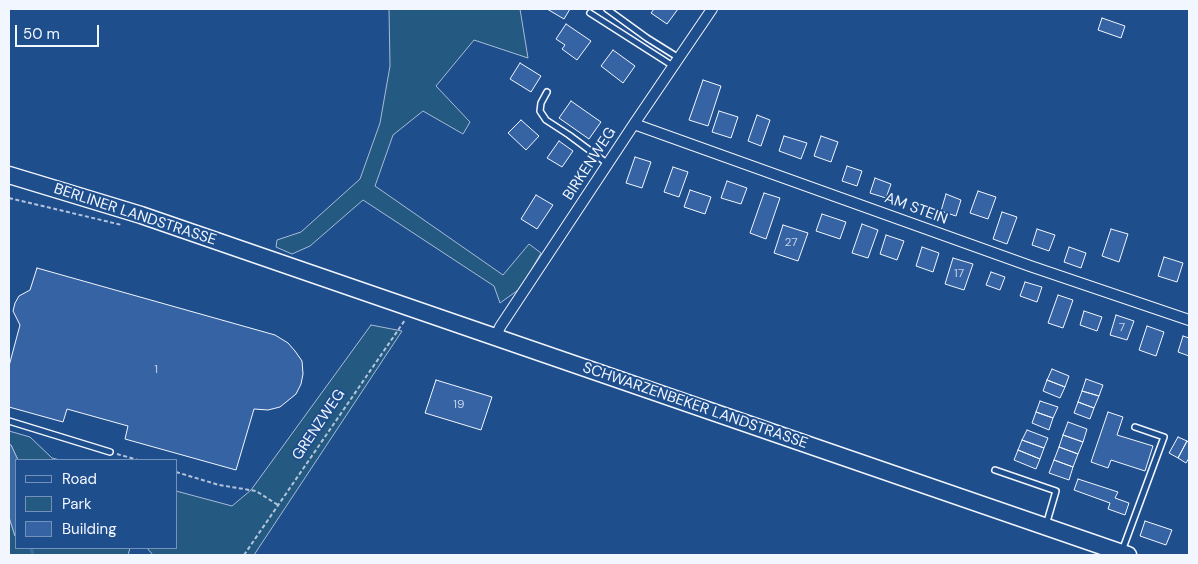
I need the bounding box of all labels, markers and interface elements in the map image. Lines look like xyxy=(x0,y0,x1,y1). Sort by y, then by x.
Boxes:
scale bar xyxy=(18,15,101,47)
text: 50 m xyxy=(23,24,60,44)
street label: BIRKENWEG xyxy=(560,124,620,204)
street label: BERLINER LANDSTRASSE xyxy=(52,180,218,250)
street label: AM STEIN xyxy=(882,189,950,229)
house number: 27 xyxy=(784,236,798,250)
house number: 17 xyxy=(954,267,964,281)
house number: 7 xyxy=(1119,321,1125,335)
street label: SCHWARZENBEKER LANDSTRASSE xyxy=(580,359,810,453)
house number: 1 xyxy=(154,363,158,377)
street label: GRENZWEG xyxy=(289,386,349,464)
house number: 19 xyxy=(453,398,465,412)
legend xyxy=(15,459,178,549)
text: Road xyxy=(62,469,97,489)
text: Park xyxy=(62,494,92,514)
text: Building xyxy=(62,519,117,539)

